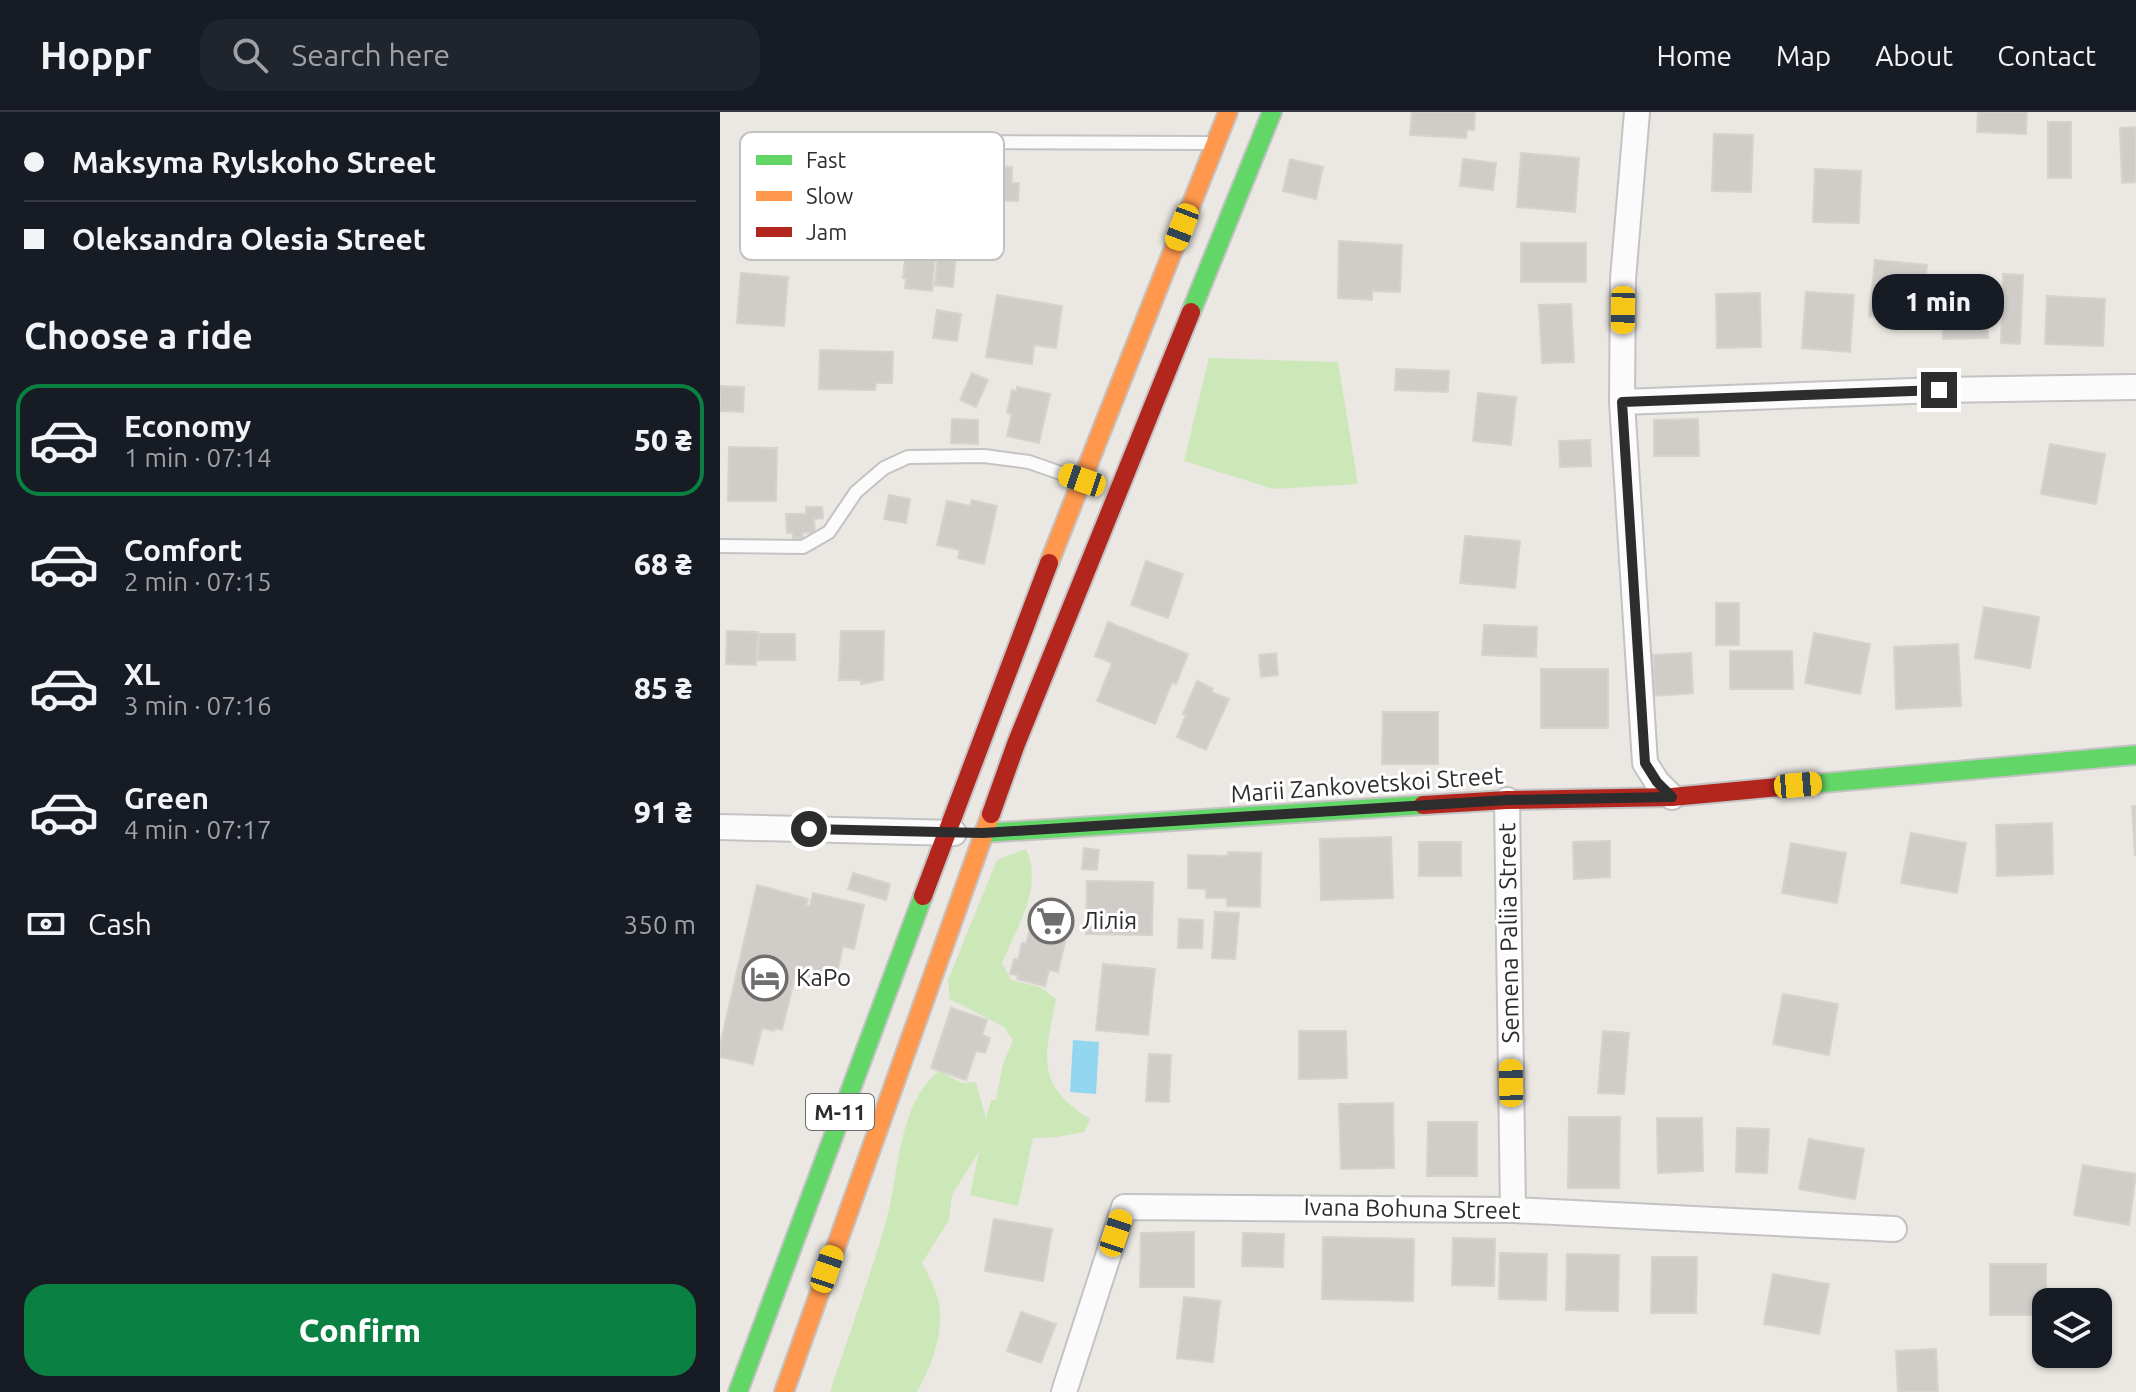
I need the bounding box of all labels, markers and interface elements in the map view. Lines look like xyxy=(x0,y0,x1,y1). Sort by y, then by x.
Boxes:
search box xyxy=(200,19,760,91)
icon: search xyxy=(228,33,272,77)
text: Hoppr xyxy=(40,34,152,76)
text: Search here xyxy=(292,38,450,72)
text: Home xyxy=(1657,40,1732,71)
text: Map xyxy=(1776,40,1831,71)
text: About xyxy=(1875,40,1953,71)
text: Contact xyxy=(1997,40,2096,71)
legend xyxy=(740,132,1004,260)
text: Maksyma Rylskoho Street xyxy=(72,145,436,179)
text: Fast xyxy=(806,147,847,172)
text: Slow xyxy=(806,183,853,208)
car xyxy=(1162,200,1202,254)
text: Jam xyxy=(806,219,847,244)
text: Oleksandra Olesia Street xyxy=(72,222,426,256)
callout: 1 min xyxy=(1873,274,2005,330)
car xyxy=(1611,286,1635,334)
text: 1 min xyxy=(1905,287,1971,316)
text: Choose a ride xyxy=(24,315,253,356)
route end xyxy=(1921,372,1957,408)
icon: car xyxy=(28,404,100,476)
text: Economy xyxy=(124,409,251,443)
text: 50 ₴ xyxy=(634,423,692,457)
text: 1 min · 07:14 xyxy=(124,443,272,472)
car xyxy=(1055,461,1109,499)
icon: car xyxy=(28,528,100,600)
text: Comfort xyxy=(124,533,242,567)
text: 68 ₴ xyxy=(634,547,692,581)
text: 2 min · 07:15 xyxy=(124,567,272,596)
icon: car xyxy=(28,652,100,724)
text: XL xyxy=(124,657,160,691)
text: 85 ₴ xyxy=(634,671,692,705)
text: 3 min · 07:16 xyxy=(124,691,272,720)
street label: Marii Zankovetskoi Street xyxy=(1230,761,1505,808)
car xyxy=(1773,771,1823,799)
icon: car xyxy=(28,776,100,848)
text: Green xyxy=(124,781,209,815)
text: 91 ₴ xyxy=(634,795,692,829)
route start xyxy=(791,811,827,847)
text: 4 min · 07:17 xyxy=(124,815,272,844)
street label: Semena Paliia Street xyxy=(1493,822,1524,1044)
supermarket icon: Лілія xyxy=(1027,897,1075,945)
icon: cash xyxy=(24,902,68,946)
text: Cash xyxy=(88,907,152,941)
place label: Лілія xyxy=(1082,907,1137,934)
text: 350 m xyxy=(624,910,696,939)
hotel icon: КаРо xyxy=(741,954,789,1002)
place label: КаРо xyxy=(796,964,851,991)
car xyxy=(1499,1059,1523,1107)
road number: М-11 xyxy=(806,1094,874,1130)
street label: Ivana Bohuna Street xyxy=(1303,1193,1521,1224)
car xyxy=(1097,1206,1135,1260)
car xyxy=(808,1242,846,1296)
button: Confirm xyxy=(24,1284,696,1376)
map controls xyxy=(2032,1288,2112,1368)
button: layers xyxy=(2032,1288,2112,1368)

